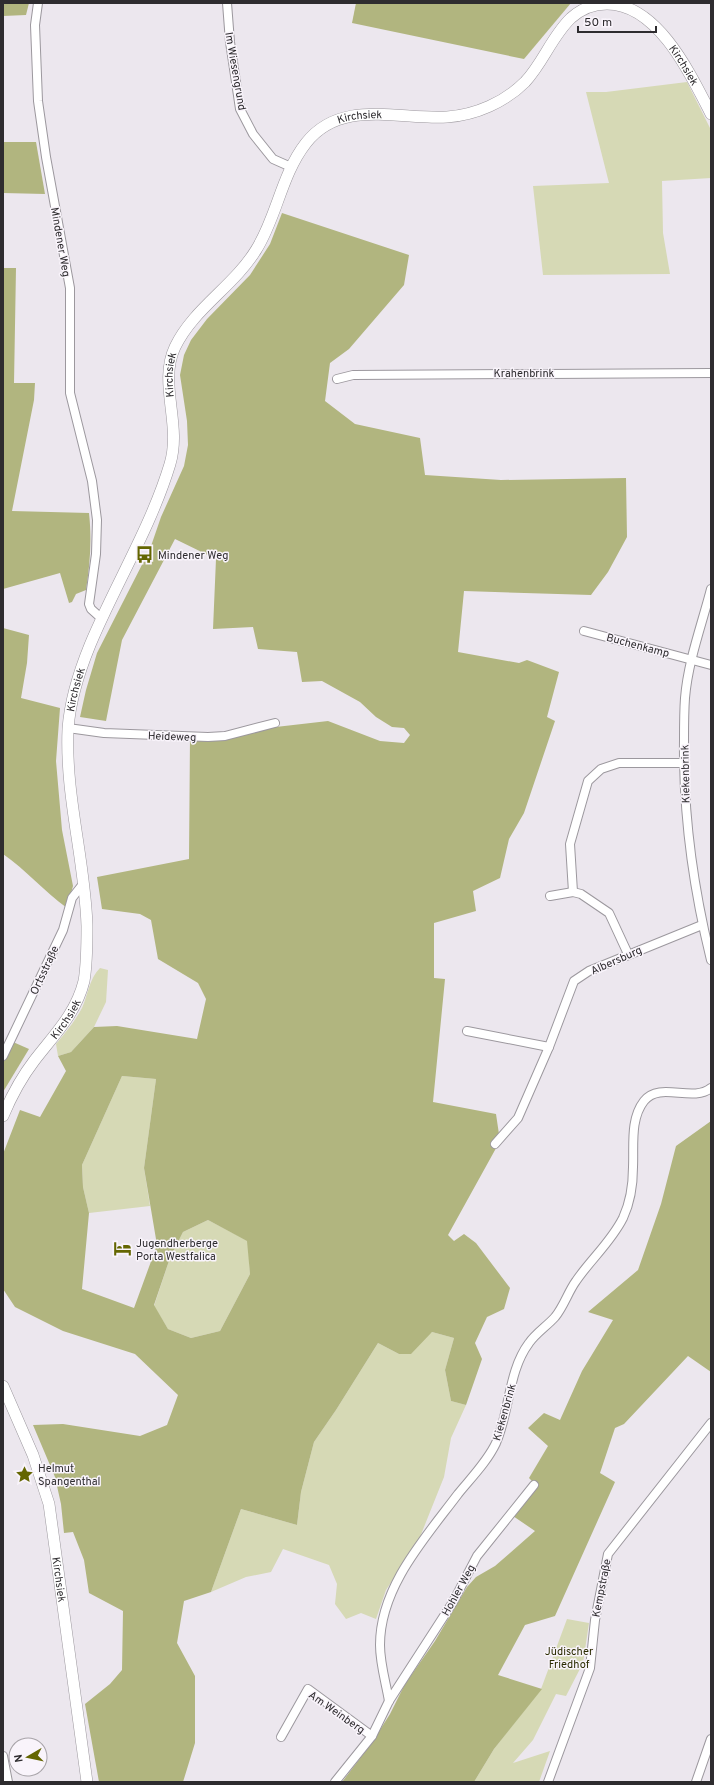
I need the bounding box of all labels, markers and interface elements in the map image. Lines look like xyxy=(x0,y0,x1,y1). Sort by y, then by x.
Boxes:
scale bar xyxy=(578,8,656,34)
text: 50 m xyxy=(584,15,612,31)
street label: Im Wiesengrund xyxy=(221,31,249,111)
street label: Kirchsiek xyxy=(665,42,701,89)
street label: Kirchsiek xyxy=(335,108,382,127)
street label: Mindener Weg xyxy=(47,206,73,278)
street label: Kirchsiek xyxy=(163,350,180,398)
street label: Krahenbrink xyxy=(494,367,555,381)
bus stop icon: Mindener Weg xyxy=(135,545,155,565)
place label: Mindener Weg xyxy=(158,549,229,563)
street label: Buchenkamp xyxy=(605,631,671,661)
street label: Kirchsiek xyxy=(64,666,89,713)
street label: Heideweg xyxy=(147,729,196,745)
street label: Kiekenbrink xyxy=(678,744,694,804)
street label: Albersburg xyxy=(589,943,644,978)
street label: Ortsstraße xyxy=(28,944,62,997)
street label: Kirchsiek xyxy=(48,997,85,1043)
place label: Jugendherberge Porta Westfalica xyxy=(136,1237,218,1264)
hotel icon: Jugendherberge Porta Westfalica xyxy=(113,1239,133,1259)
street label: Kiekenbrink xyxy=(490,1382,520,1443)
place label: Helmut Spangenthal xyxy=(38,1462,100,1489)
place icon: Helmut Spangenthal xyxy=(15,1464,35,1484)
street label: Kirchsiek xyxy=(48,1556,68,1603)
street label: Kempstraße xyxy=(589,1558,615,1619)
street label: Hohler Weg xyxy=(439,1562,479,1619)
park label: Jüdischer Friedhof xyxy=(545,1645,594,1672)
street label: Am Weinberg xyxy=(306,1688,367,1737)
north arrow xyxy=(8,1737,48,1777)
text: N xyxy=(12,1753,27,1763)

